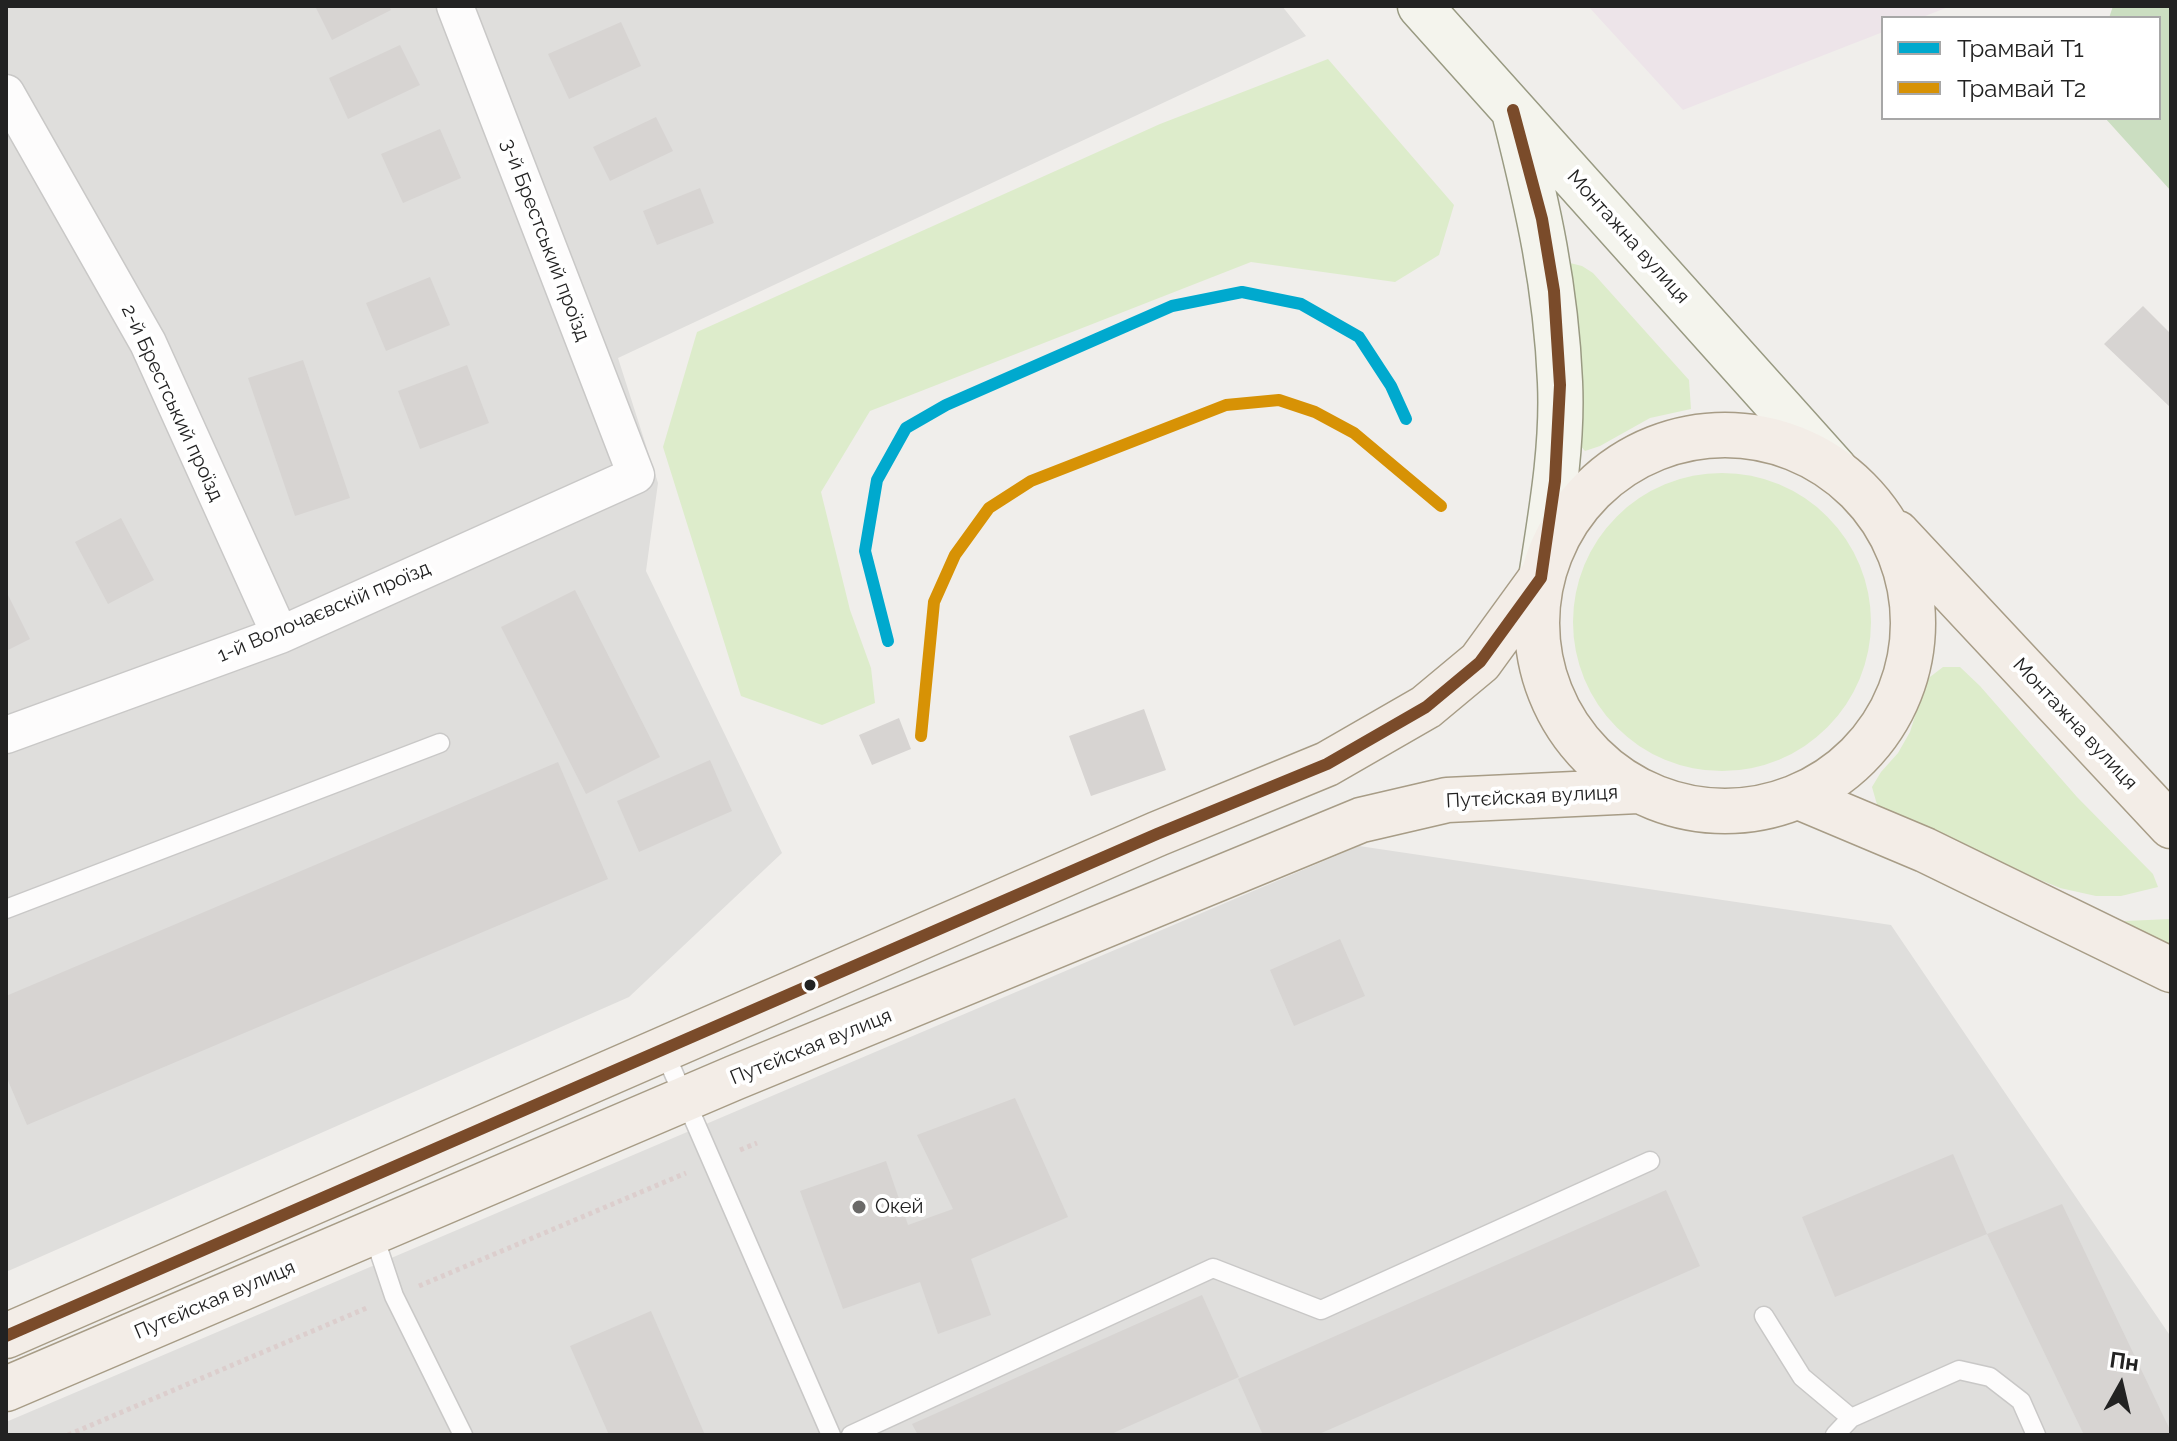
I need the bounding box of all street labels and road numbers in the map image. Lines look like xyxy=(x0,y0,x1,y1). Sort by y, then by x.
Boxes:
street label: 3-й Брестський проїзд xyxy=(495,136,595,344)
street label: Монтажна вулиця xyxy=(1562,165,1694,309)
street label: 2-й Брестський проїзд xyxy=(116,301,228,505)
street label: 1-й Волочаєвскій проїзд xyxy=(214,556,434,668)
street label: Монтажна вулиця xyxy=(2008,653,2142,795)
street label: Путєйская вулиця xyxy=(1445,781,1619,813)
street label: Путєйская вулиця xyxy=(727,1004,895,1090)
street label: Путєйская вулиця xyxy=(131,1255,299,1345)

